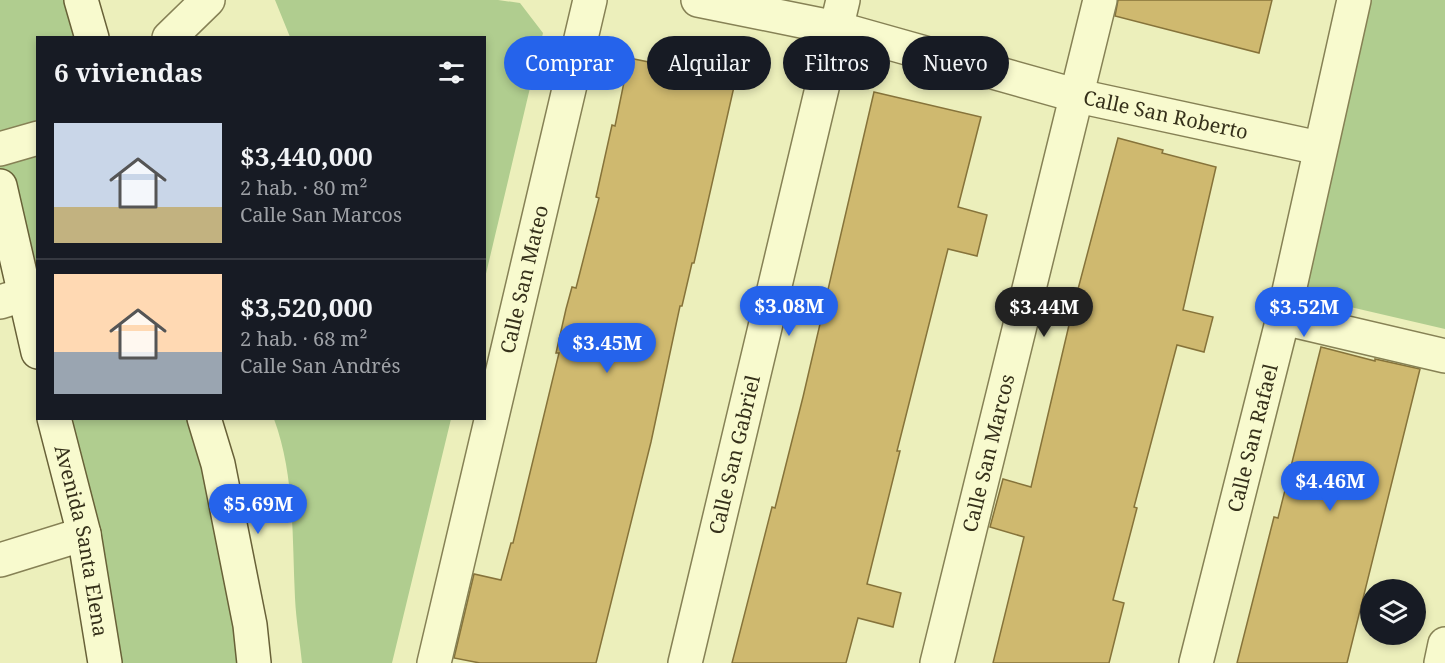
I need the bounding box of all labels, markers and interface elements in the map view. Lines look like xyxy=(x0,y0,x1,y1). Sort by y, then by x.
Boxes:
chip: Comprar xyxy=(504,36,635,90)
chip: Alquilar xyxy=(647,36,771,90)
chip: Filtros xyxy=(783,36,890,90)
chip: Nuevo xyxy=(902,36,1009,90)
text: 6 viviendas xyxy=(54,54,202,90)
icon: filters xyxy=(435,56,468,89)
street label: Calle San Roberto xyxy=(1081,84,1251,145)
text: $3,440,000 xyxy=(240,138,373,174)
icon: home xyxy=(102,147,174,219)
text: 2 hab. · 80 m² xyxy=(240,174,367,201)
text: Calle San Marcos xyxy=(240,201,402,228)
street label: Calle San Mateo xyxy=(493,203,554,356)
pin: $3.08M xyxy=(740,286,838,337)
pin: $3.44M xyxy=(995,287,1093,338)
pin: $3.52M xyxy=(1255,287,1353,338)
text: $3,520,000 xyxy=(240,289,373,325)
text: $3.08M xyxy=(754,292,824,319)
text: $3.44M xyxy=(1009,293,1079,320)
text: $3.52M xyxy=(1269,293,1339,320)
icon: home xyxy=(102,298,174,370)
pin: $3.45M xyxy=(558,323,656,374)
text: 2 hab. · 68 m² xyxy=(240,325,367,352)
text: $3.45M xyxy=(572,329,642,356)
text: Calle San Andrés xyxy=(240,352,401,379)
street label: Calle San Rafael xyxy=(1221,361,1284,515)
street label: Calle San Marcos xyxy=(956,371,1021,535)
street label: Calle San Gabriel xyxy=(702,372,766,537)
street label: Avenida Santa Elena xyxy=(49,442,115,639)
pin: $4.46M xyxy=(1281,461,1379,512)
text: $4.46M xyxy=(1295,467,1365,494)
pin: $5.69M xyxy=(209,484,307,535)
text: $5.69M xyxy=(223,490,293,517)
map controls xyxy=(1360,579,1426,645)
button: layers xyxy=(1360,579,1426,645)

